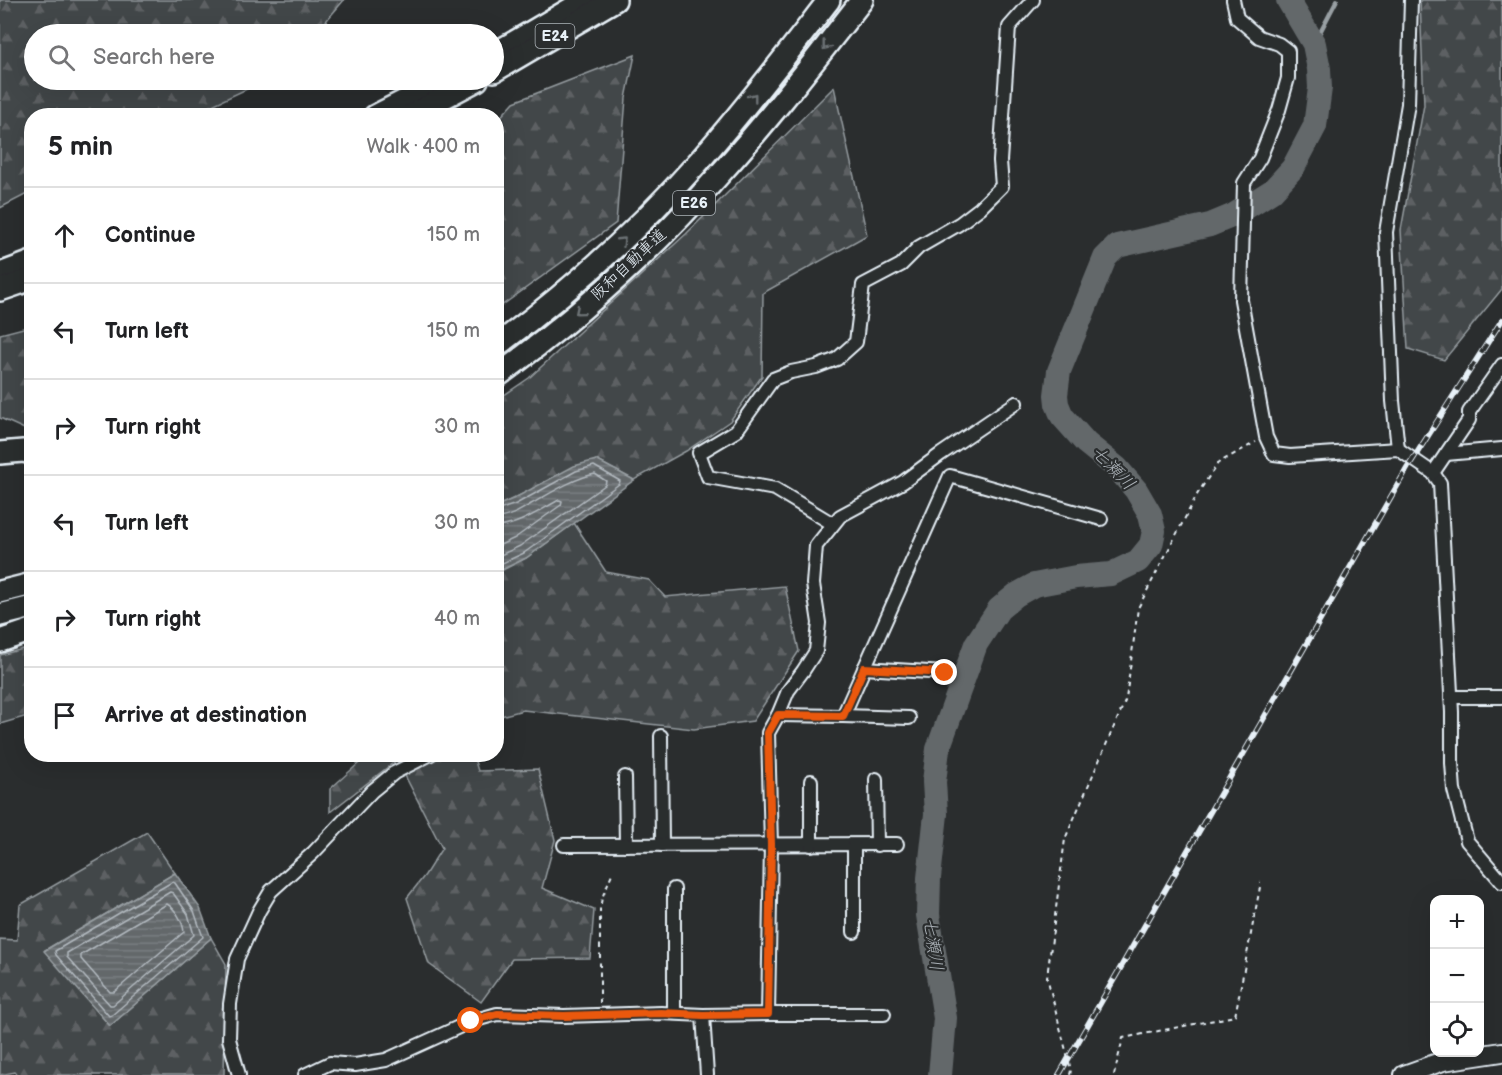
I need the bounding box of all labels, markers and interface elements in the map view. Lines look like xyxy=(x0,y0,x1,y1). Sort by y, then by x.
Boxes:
search box xyxy=(24,24,504,90)
road number: E24 xyxy=(536,24,574,48)
one-way arrow xyxy=(822,39,833,50)
icon: search xyxy=(45,41,78,74)
text: Search here xyxy=(93,44,215,71)
one-way arrow xyxy=(746,93,757,104)
text: 5 min xyxy=(48,132,113,163)
text: Walk · 400 m xyxy=(367,135,480,159)
road number: E26 xyxy=(673,191,715,215)
icon: ahead xyxy=(48,219,81,252)
text: Continue xyxy=(105,222,195,249)
text: 150 m xyxy=(427,223,480,247)
street label: 阪和自動車道 xyxy=(587,225,671,305)
one-way arrow xyxy=(615,237,625,248)
one-way arrow xyxy=(575,304,586,315)
icon: left xyxy=(48,315,81,348)
text: Turn left xyxy=(105,318,189,345)
text: 150 m xyxy=(427,319,480,343)
icon: right xyxy=(48,411,81,444)
text: Turn right xyxy=(105,414,201,441)
text: 30 m xyxy=(434,415,480,439)
water label: 七瀬川 xyxy=(1087,441,1139,495)
icon: left xyxy=(48,507,81,540)
text: Turn left xyxy=(105,510,189,537)
text: 30 m xyxy=(434,511,480,535)
icon: right xyxy=(48,603,81,636)
text: Turn right xyxy=(105,606,201,633)
text: 40 m xyxy=(434,607,480,631)
route end xyxy=(931,659,957,685)
icon: arrive xyxy=(48,699,81,732)
text: Arrive at destination xyxy=(105,702,307,729)
map controls xyxy=(1430,895,1484,1057)
button: + xyxy=(1430,895,1484,949)
water label: 七瀬川 xyxy=(919,916,947,972)
button: − xyxy=(1430,949,1484,1003)
button: locate xyxy=(1430,1003,1484,1057)
route start xyxy=(457,1007,483,1033)

